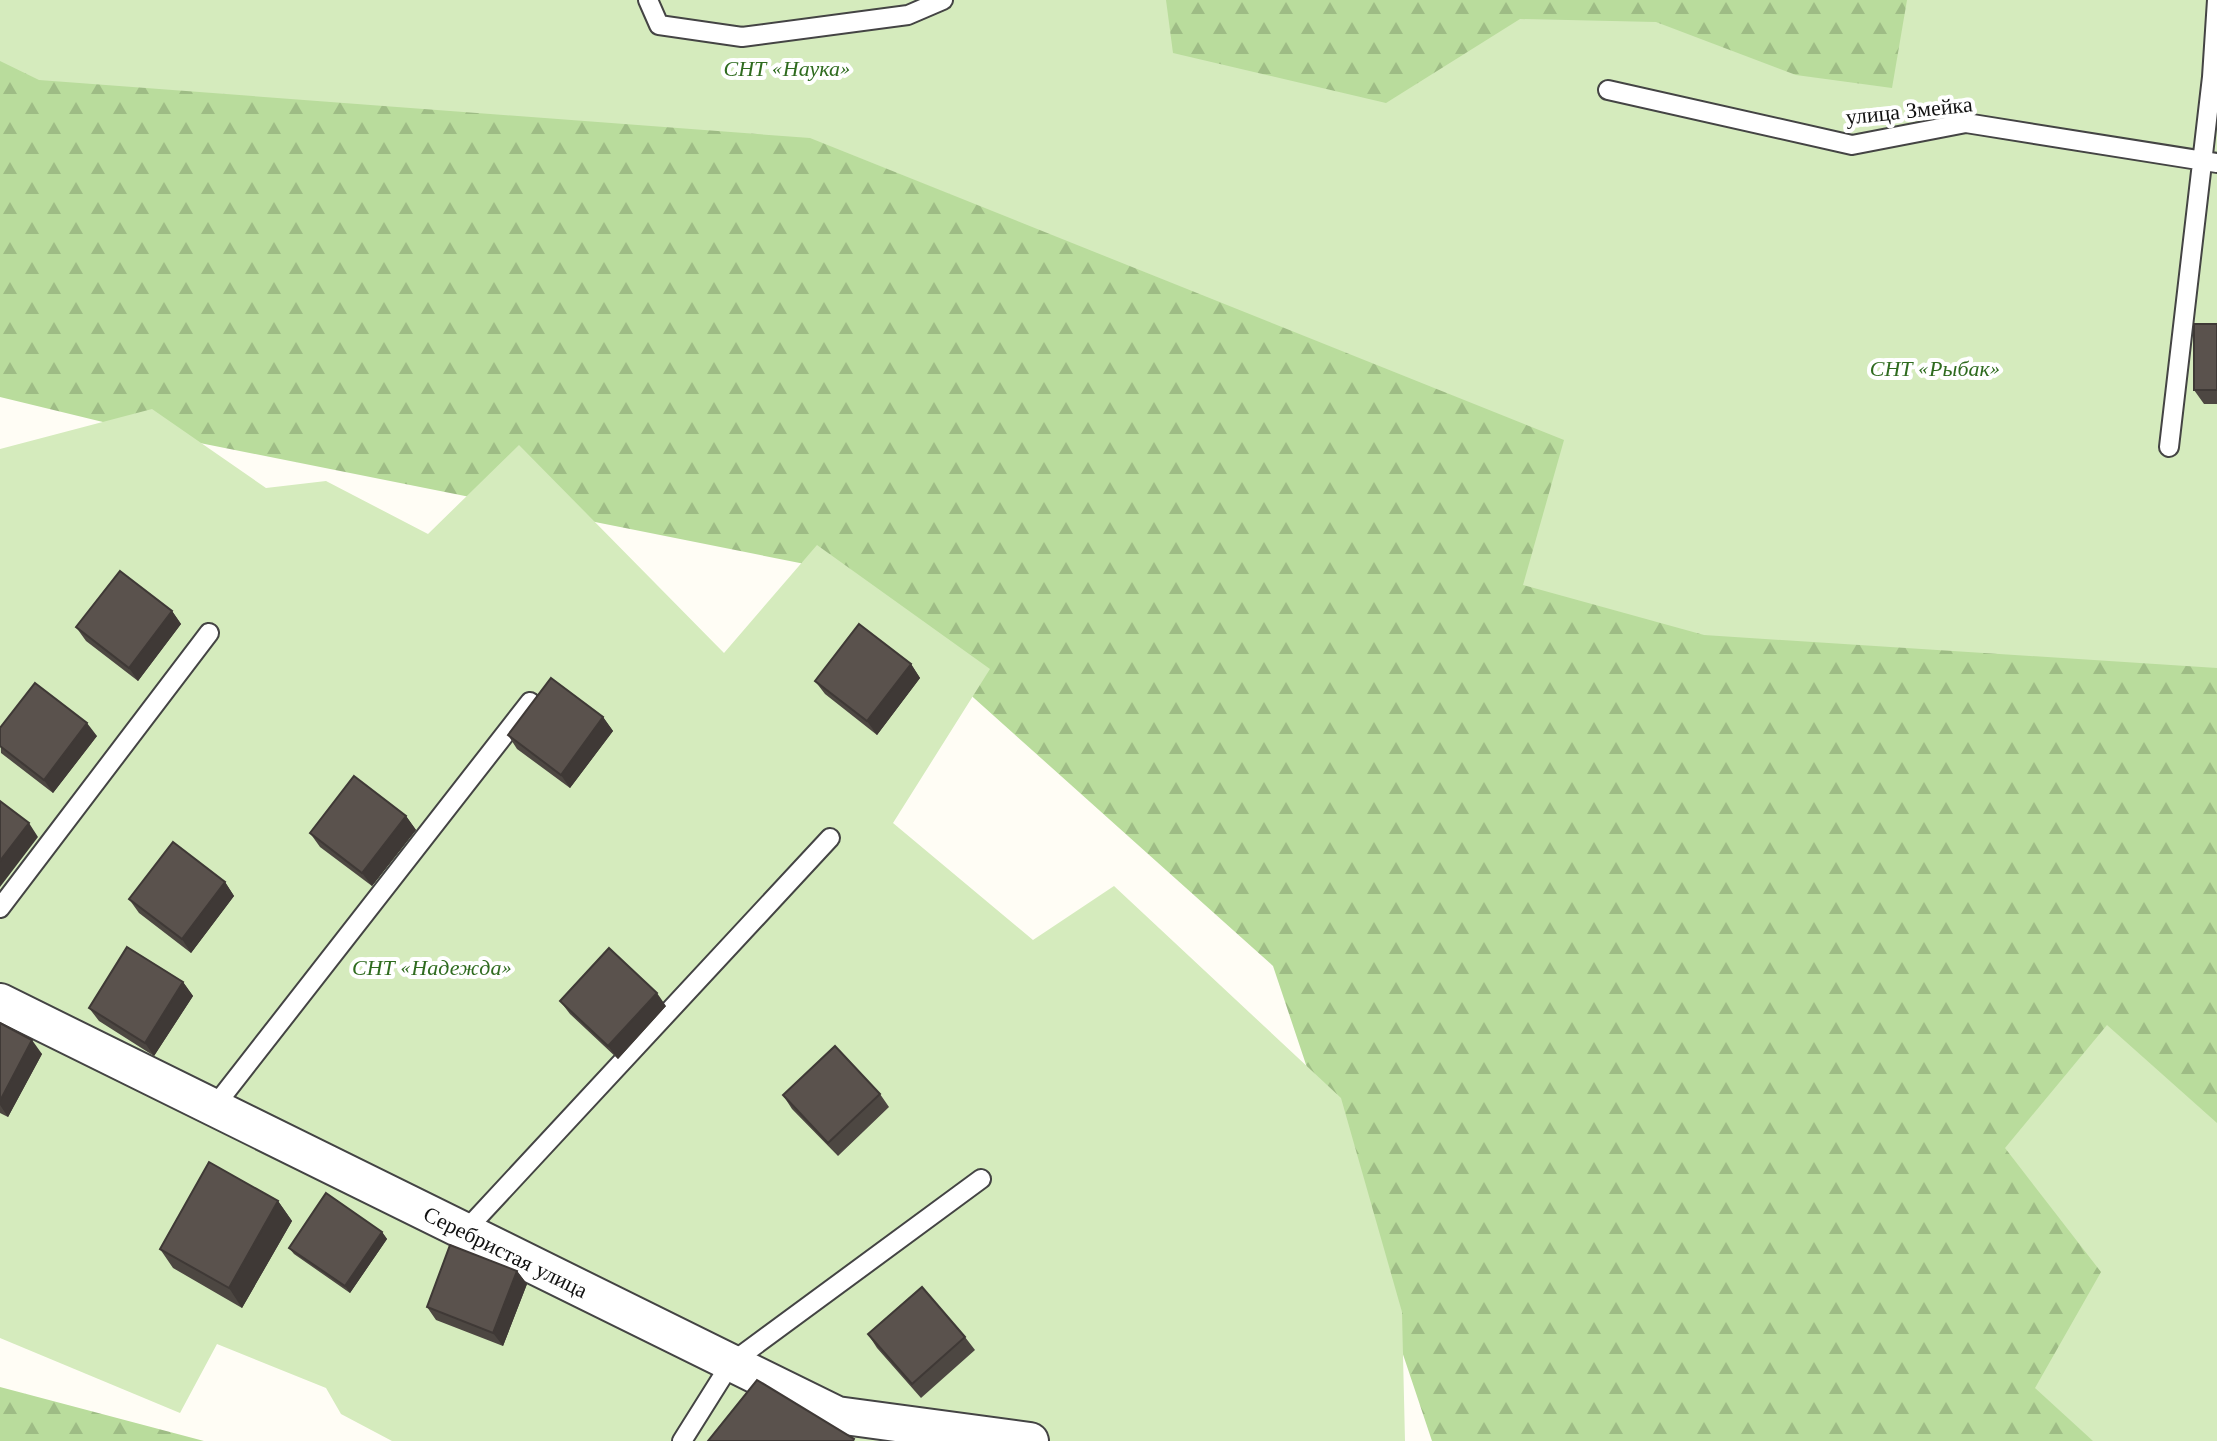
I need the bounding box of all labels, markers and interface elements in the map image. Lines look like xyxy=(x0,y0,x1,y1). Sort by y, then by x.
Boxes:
park label: СНТ «Наука» xyxy=(724,55,851,82)
street label: улица Змейка xyxy=(1844,90,1974,131)
park label: СНТ «Рыбак» xyxy=(1870,355,2000,382)
park label: СНТ «Надежда» xyxy=(352,954,512,981)
street label: Серебристая улица xyxy=(419,1200,592,1304)

